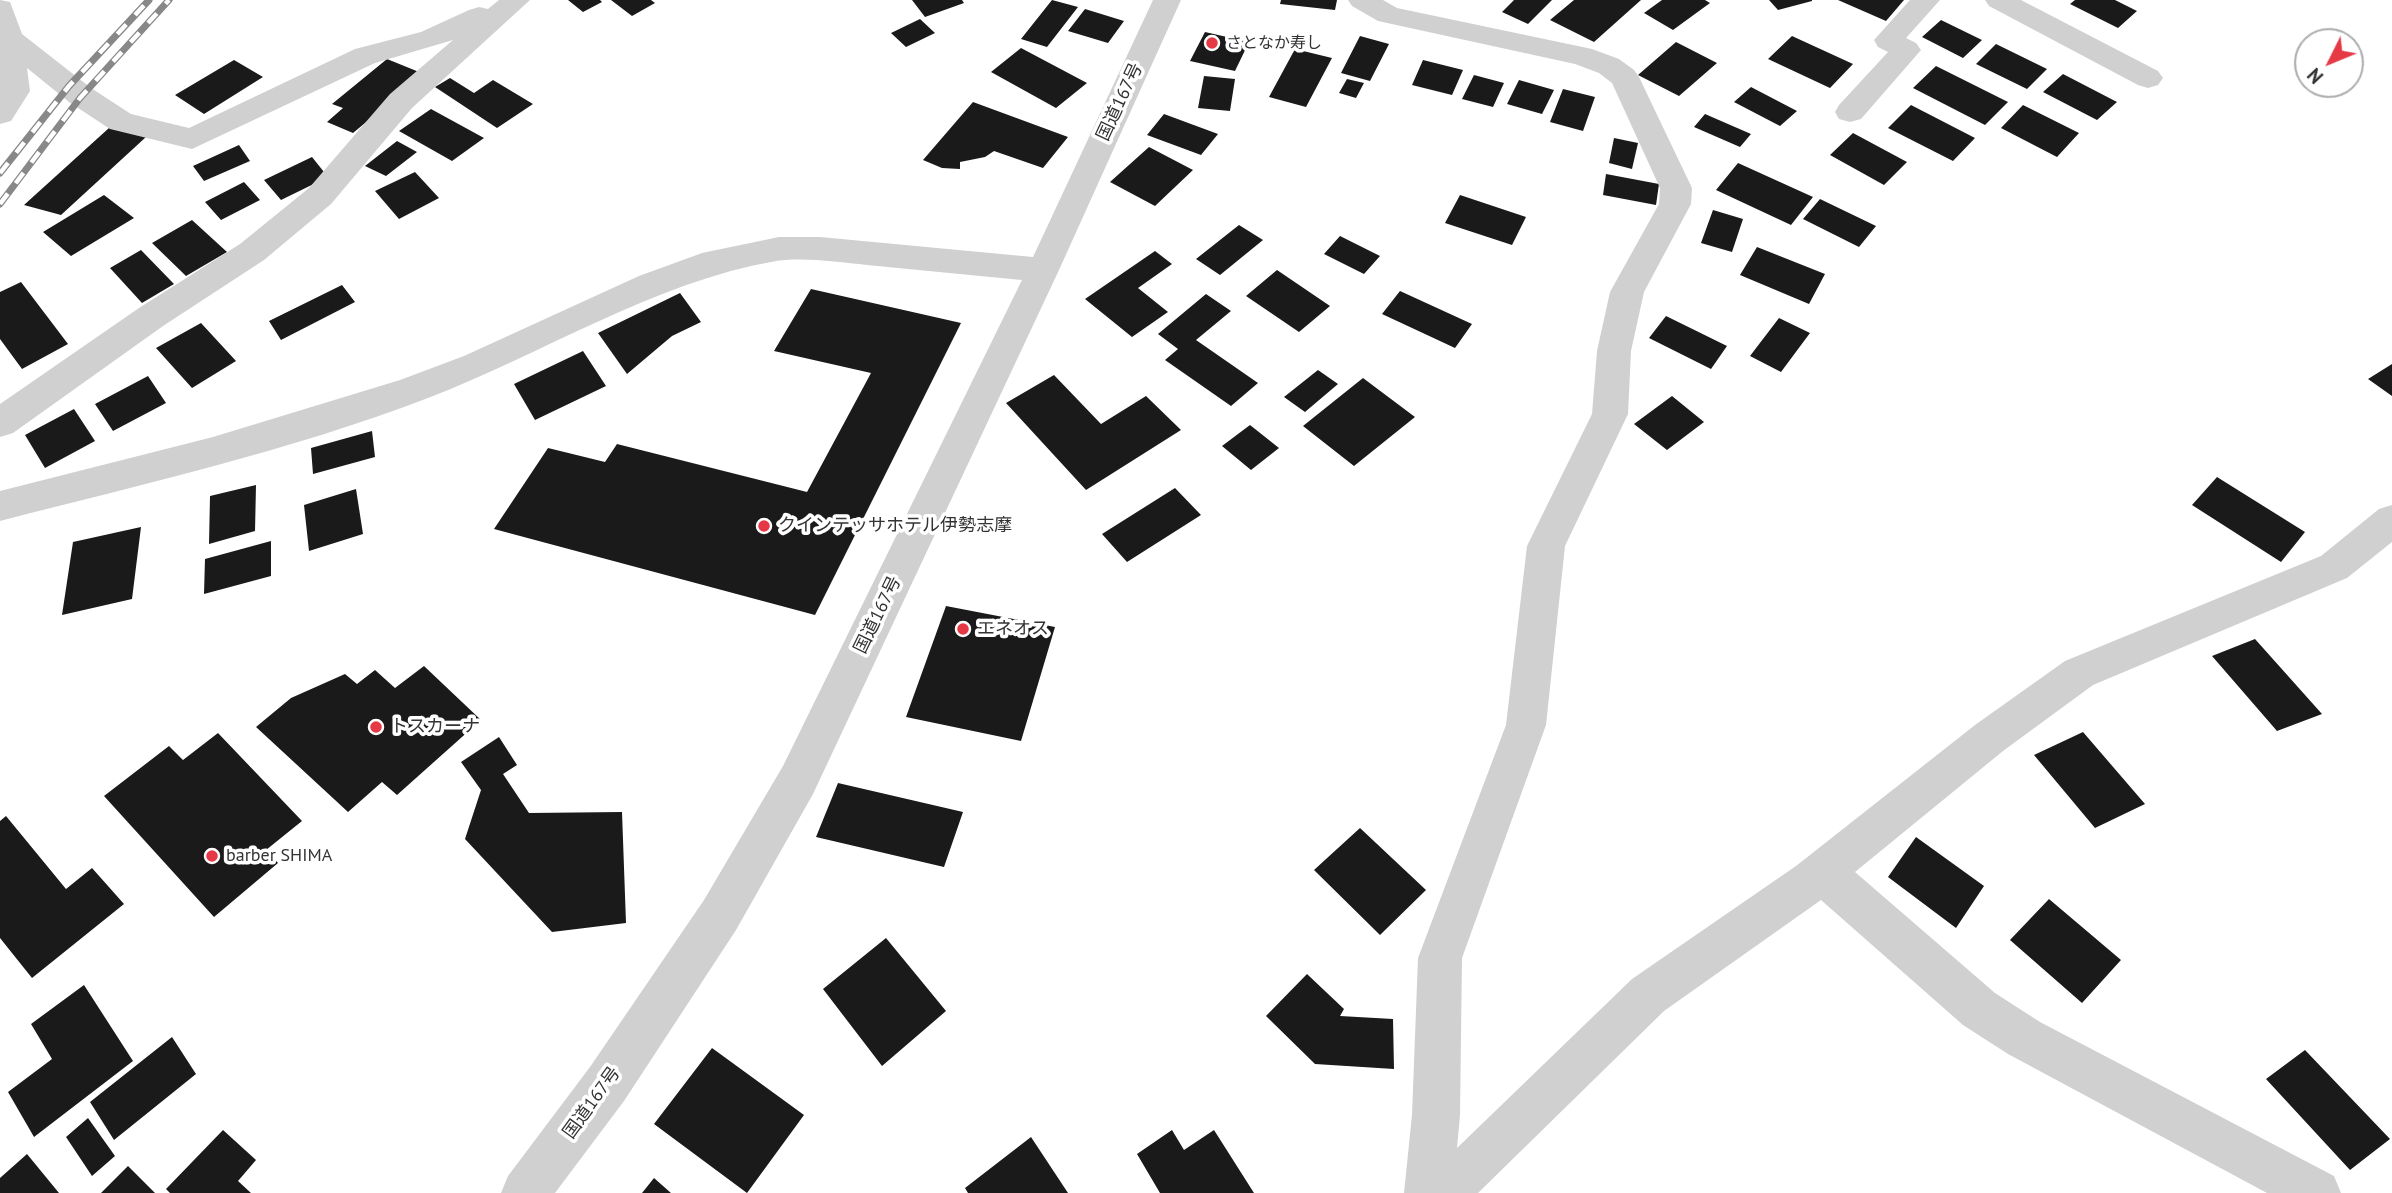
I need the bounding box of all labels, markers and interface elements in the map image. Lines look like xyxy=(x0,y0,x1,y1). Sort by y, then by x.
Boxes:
north arrow xyxy=(2294,28,2364,98)
place label: さとなか寿し xyxy=(1226,33,1322,53)
marker: さとなか寿し xyxy=(1204,35,1220,51)
street label: 国道167号 xyxy=(1093,60,1147,144)
text: N xyxy=(2302,63,2328,89)
place label: クインテッサホテル伊勢志摩 xyxy=(778,515,1012,537)
marker: クインテッサホテル伊勢志摩 xyxy=(756,518,772,534)
street label: 国道167号 xyxy=(850,573,906,657)
place label: エネオス xyxy=(977,618,1049,640)
marker: エネオス xyxy=(955,621,971,637)
place label: トスカーナ xyxy=(390,716,480,738)
marker: トスカーナ xyxy=(368,719,384,735)
place label: barber SHIMA xyxy=(226,845,332,867)
marker: barber SHIMA xyxy=(204,848,220,864)
street label: 国道167号 xyxy=(559,1063,625,1143)

